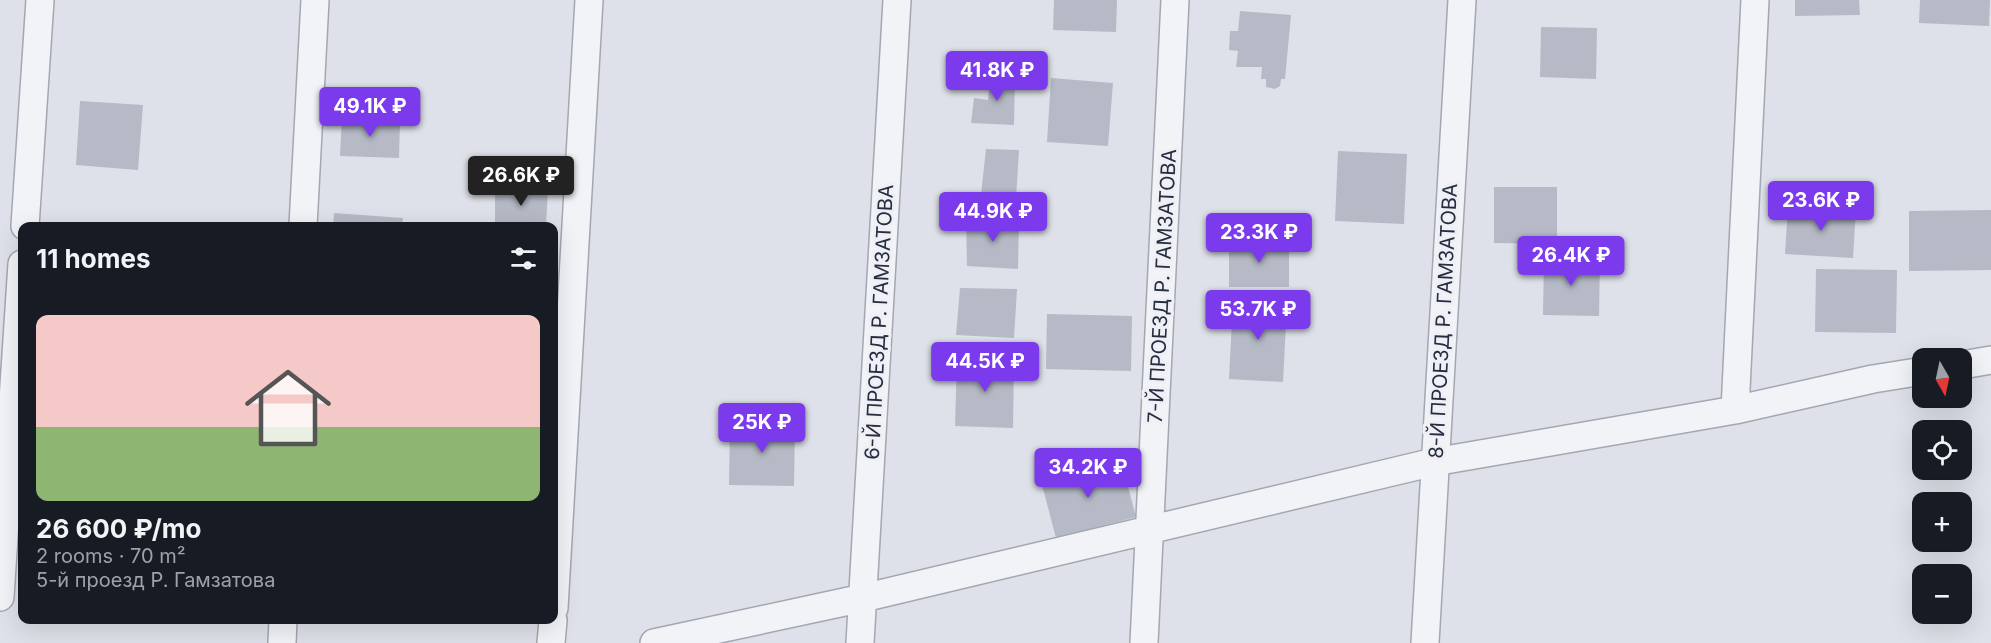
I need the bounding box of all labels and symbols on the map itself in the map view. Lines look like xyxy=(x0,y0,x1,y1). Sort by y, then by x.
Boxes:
pin: 41.8K ₽ xyxy=(942,51,1052,102)
pin: 49.1K ₽ xyxy=(315,87,425,138)
street label: 7-Й ПРОЕЗД Р. ГАМЗАТОВА xyxy=(1142,148,1181,424)
pin: 26.6K ₽ xyxy=(466,156,576,207)
pin: 23.6K ₽ xyxy=(1766,181,1876,232)
street label: 8-Й ПРОЕЗД Р. ГАМЗАТОВА xyxy=(1423,182,1462,459)
street label: 6-Й ПРОЕЗД Р. ГАМЗАТОВА xyxy=(859,183,898,460)
pin: 44.9K ₽ xyxy=(938,192,1048,243)
pin: 23.3K ₽ xyxy=(1204,213,1314,264)
pin: 26.4K ₽ xyxy=(1516,236,1626,287)
pin: 53.7K ₽ xyxy=(1203,290,1313,341)
pin: 44.5K ₽ xyxy=(930,342,1040,393)
north arrow xyxy=(1912,348,1972,408)
pin: 25K ₽ xyxy=(720,403,804,454)
pin: 34.2K ₽ xyxy=(1033,448,1143,499)

